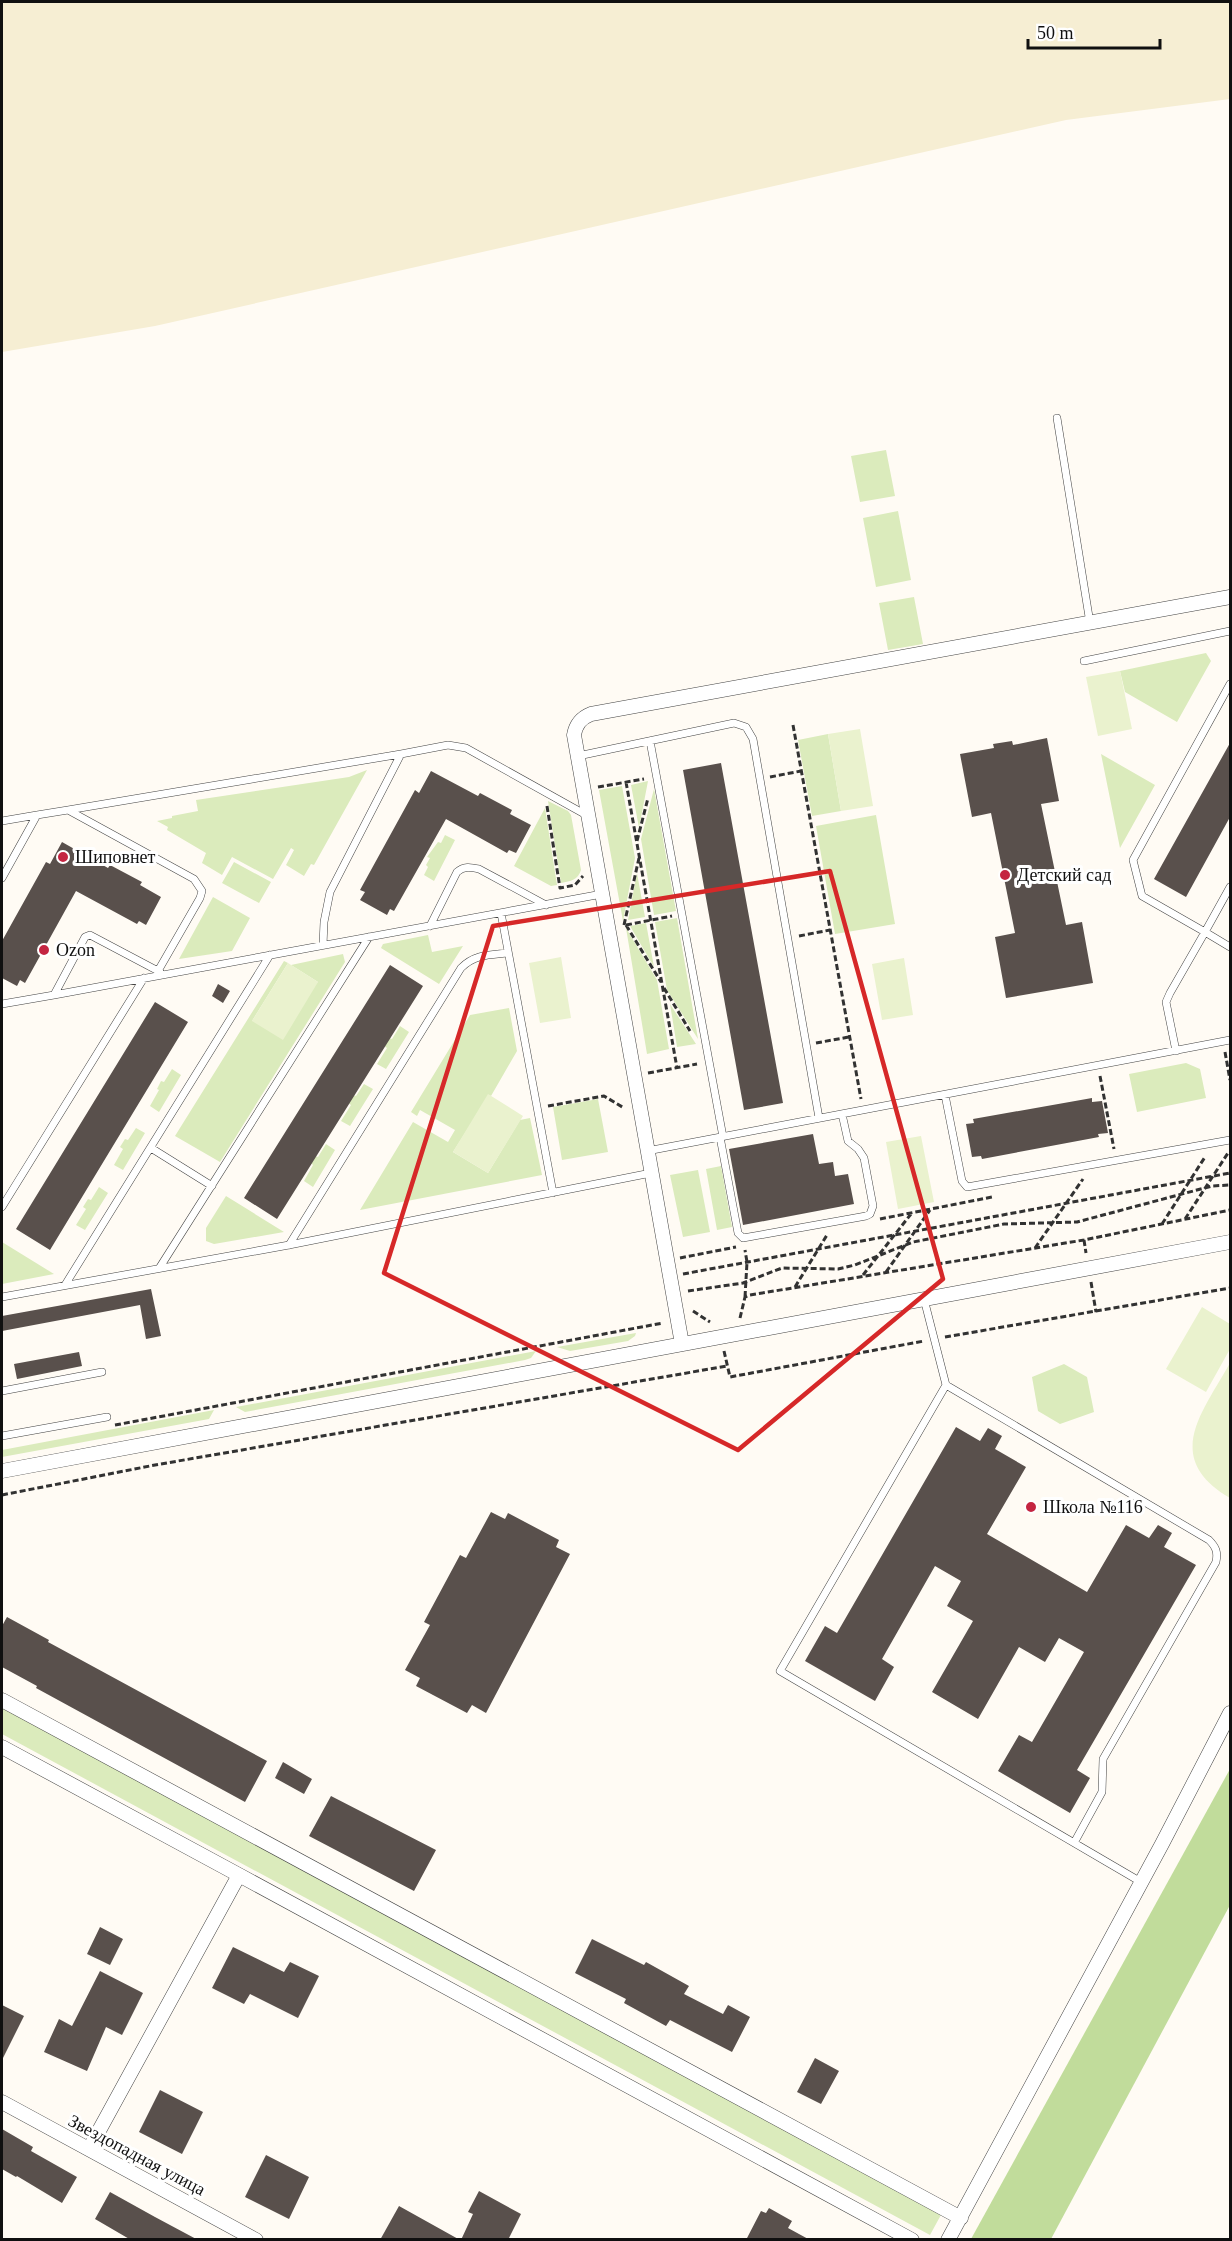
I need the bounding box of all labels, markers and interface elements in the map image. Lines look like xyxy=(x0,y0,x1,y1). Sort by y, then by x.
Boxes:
scale bar xyxy=(1028,12,1160,50)
text: 50 m xyxy=(1037,23,1074,43)
place label: Шиповнет xyxy=(75,847,156,867)
marker: Шиповнет xyxy=(56,850,70,864)
place label: Детский сад xyxy=(1017,865,1111,885)
marker: Детский сад xyxy=(998,868,1012,882)
place label: Ozon xyxy=(56,940,95,960)
marker: Ozon xyxy=(37,943,51,957)
place label: Школа №116 xyxy=(1043,1497,1143,1517)
marker: Школа №116 xyxy=(1024,1500,1038,1514)
street label: Звездопадная улица xyxy=(65,2110,209,2200)

